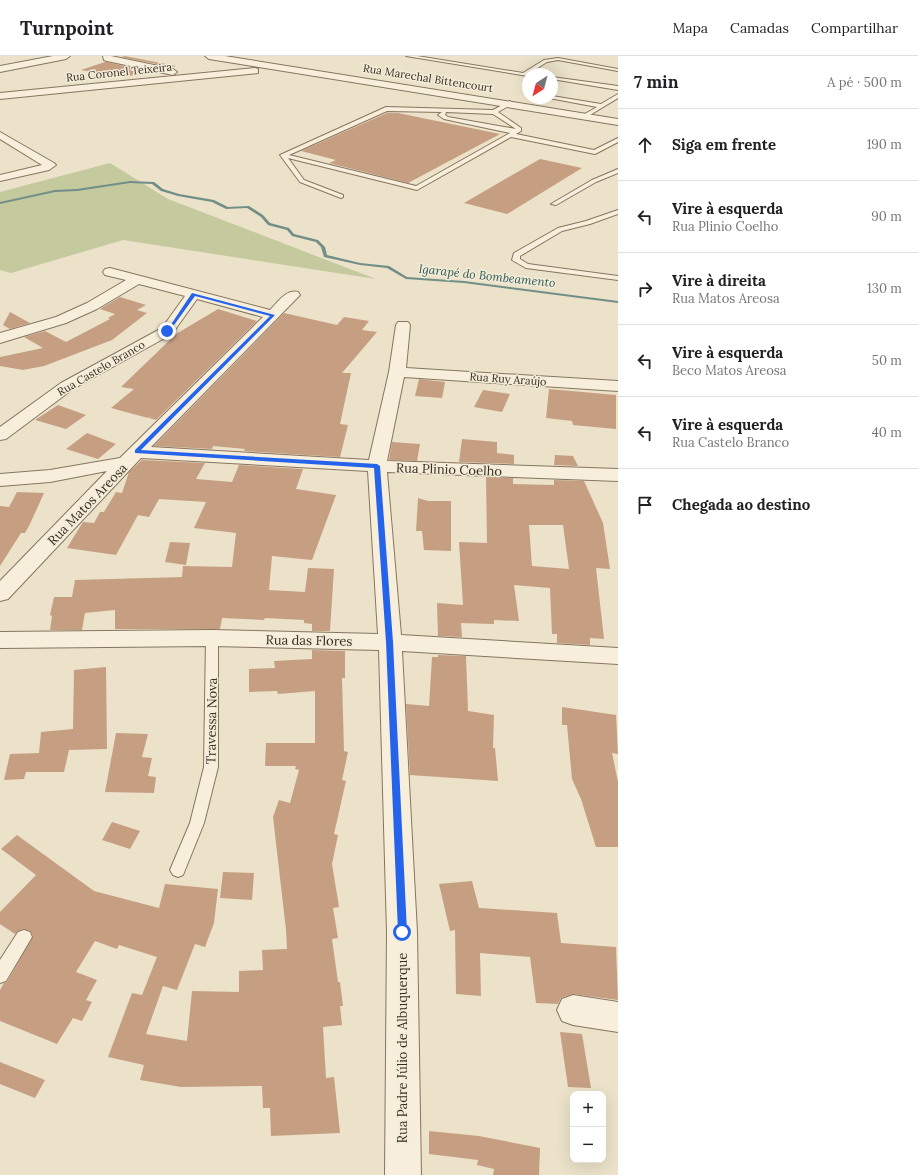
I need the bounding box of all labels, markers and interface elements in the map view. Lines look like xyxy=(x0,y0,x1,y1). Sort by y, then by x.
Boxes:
text: Turnpoint xyxy=(20,16,114,40)
text: Mapa xyxy=(672,19,708,37)
text: Camadas xyxy=(730,19,789,37)
text: Compartilhar xyxy=(811,19,898,37)
street label: Rua Coronel Teixeira xyxy=(65,59,173,85)
street label: Rua Marechal Bittencourt xyxy=(362,61,495,95)
north arrow xyxy=(522,68,558,104)
text: 7 min xyxy=(634,71,679,93)
text: A pé · 500 m xyxy=(827,74,902,91)
icon: ahead xyxy=(634,134,656,156)
text: Siga em frente xyxy=(672,135,776,154)
text: 190 m xyxy=(867,136,902,153)
text: Vire à esquerda xyxy=(672,199,783,218)
icon: left xyxy=(634,206,656,228)
text: 90 m xyxy=(871,208,902,225)
text: Rua Plinio Coelho xyxy=(672,218,778,235)
water label: Igarapé do Bombeamento xyxy=(418,261,556,290)
text: Vire à direita xyxy=(672,271,766,290)
icon: right xyxy=(634,278,656,300)
text: 130 m xyxy=(867,280,902,297)
text: Rua Matos Areosa xyxy=(672,290,780,307)
route end xyxy=(158,322,176,340)
street label: Rua Castelo Branco xyxy=(55,337,147,399)
text: Vire à esquerda xyxy=(672,343,783,362)
icon: left xyxy=(634,350,656,372)
text: 50 m xyxy=(872,352,902,369)
text: Beco Matos Areosa xyxy=(672,362,787,379)
street label: Rua Ruy Araújo xyxy=(469,369,547,389)
text: Vire à esquerda xyxy=(672,415,783,434)
icon: left xyxy=(634,422,656,444)
text: 40 m xyxy=(872,424,902,441)
text: Rua Castelo Branco xyxy=(672,434,789,451)
street label: Rua Plinio Coelho xyxy=(396,459,503,480)
street label: Rua Matos Areosa xyxy=(44,460,131,549)
icon: arrive xyxy=(634,494,656,516)
text: Chegada ao destino xyxy=(672,495,810,514)
street label: Rua das Flores xyxy=(265,631,353,650)
street label: Travessa Nova xyxy=(202,677,221,764)
route start xyxy=(393,923,411,941)
street label: Rua Padre Júlio de Albuquerque xyxy=(394,953,411,1143)
map controls xyxy=(570,1091,606,1163)
button: + xyxy=(570,1091,606,1127)
button: − xyxy=(570,1127,606,1163)

